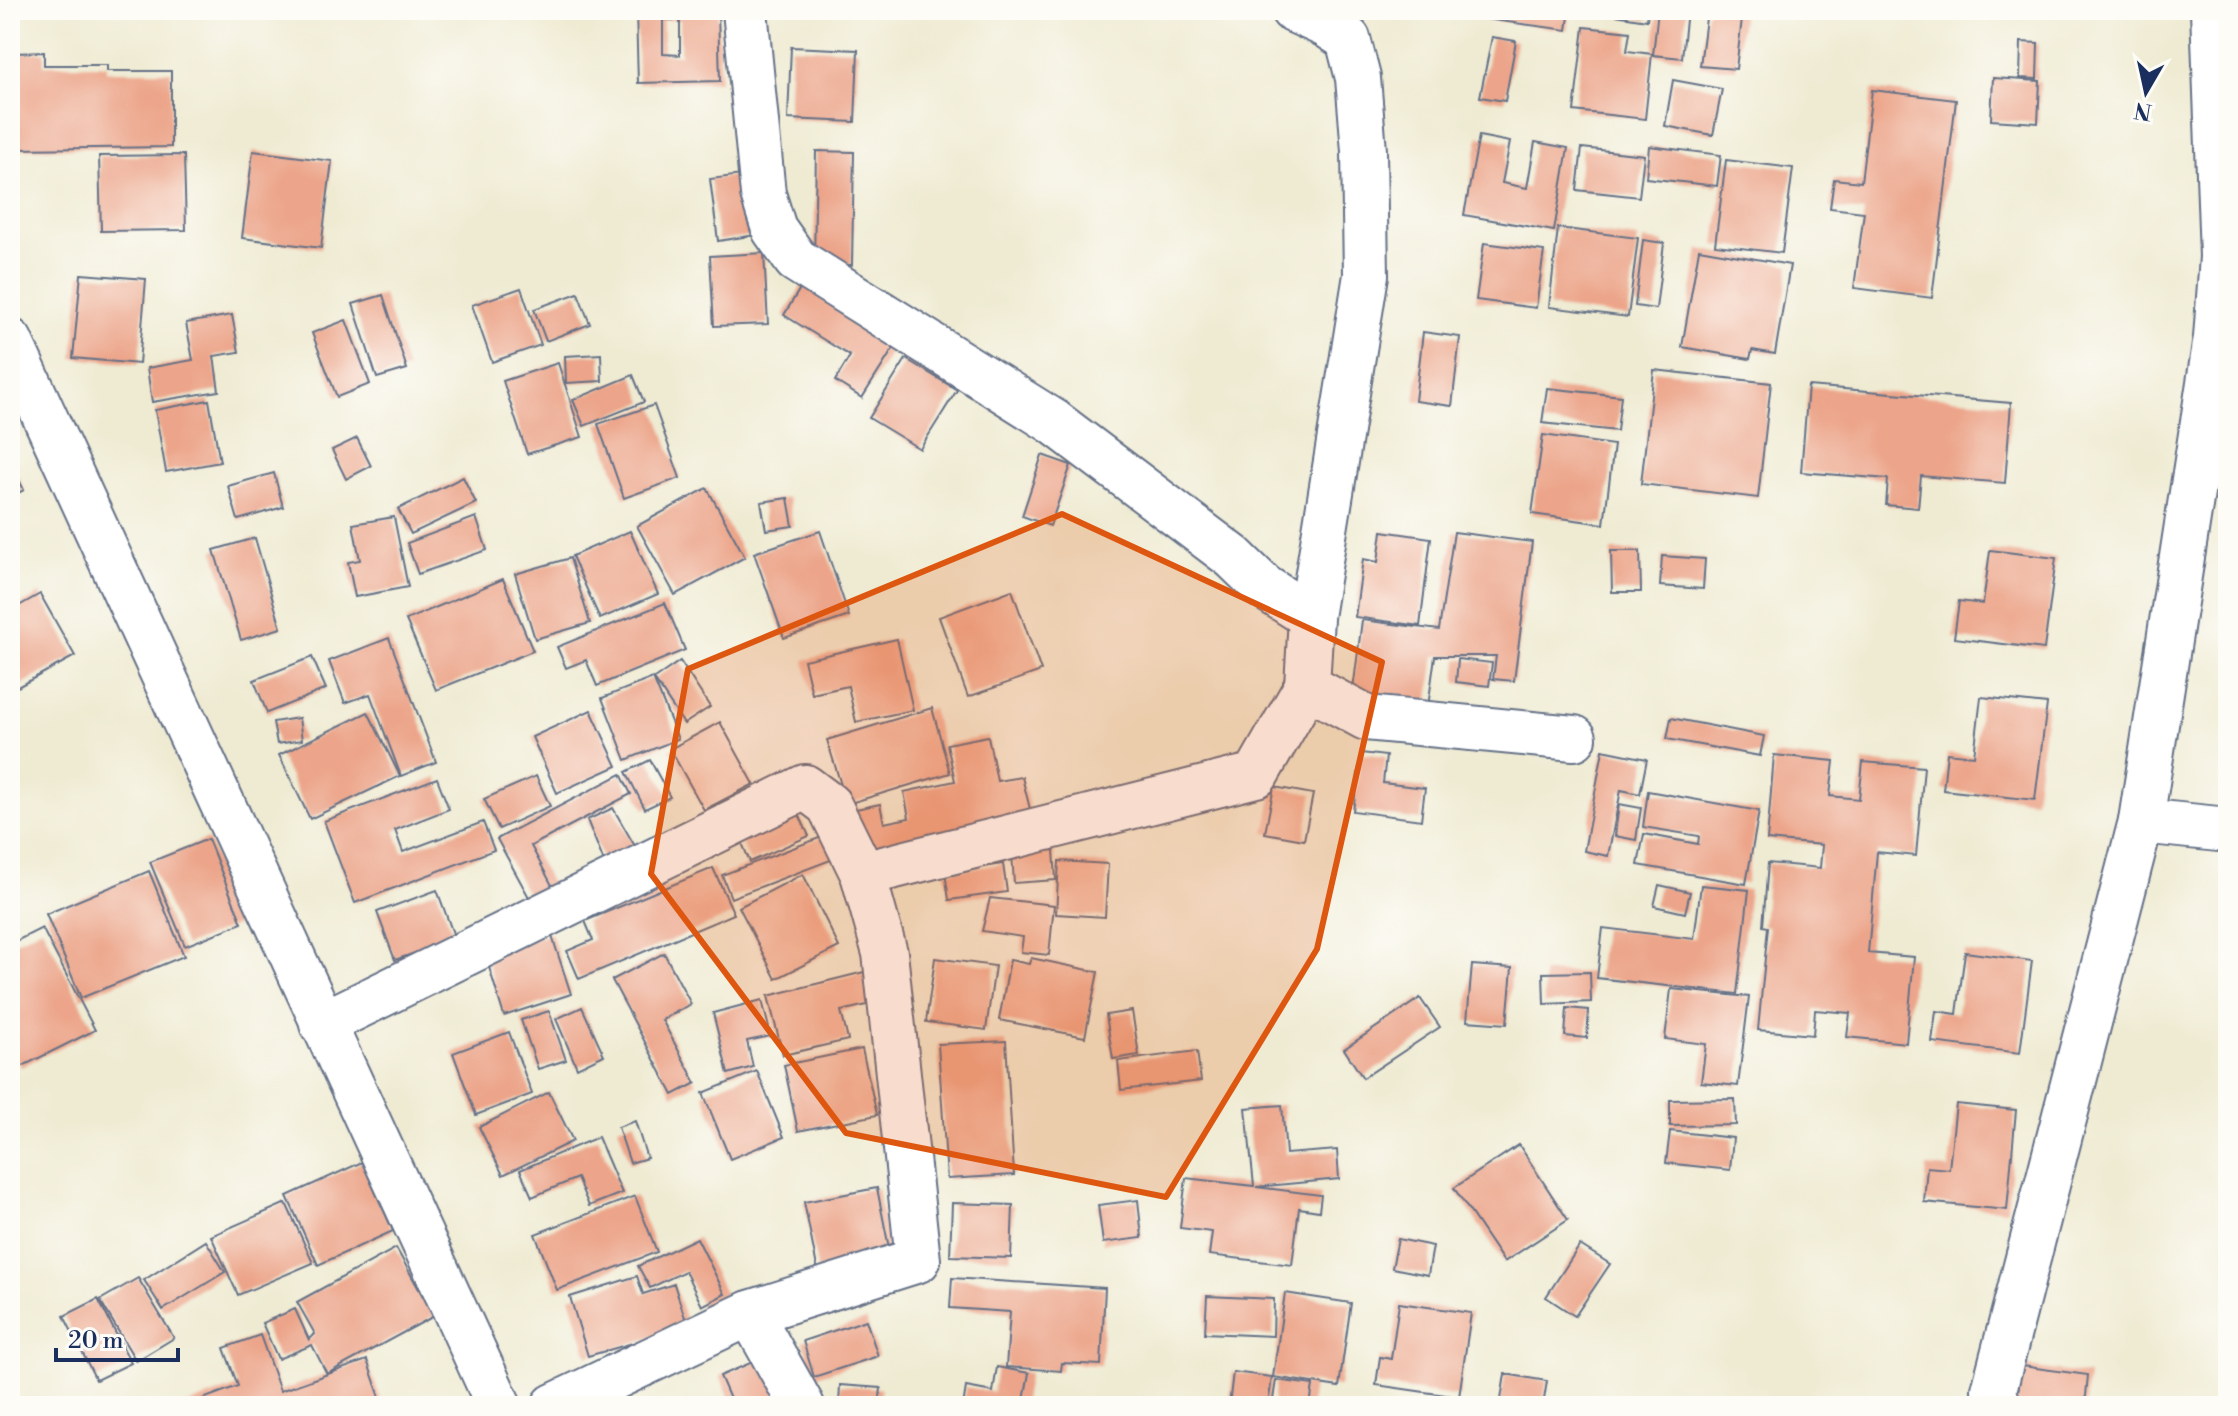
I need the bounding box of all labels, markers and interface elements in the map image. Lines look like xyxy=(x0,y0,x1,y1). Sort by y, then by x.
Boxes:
north arrow xyxy=(2106,52,2186,132)
text: N xyxy=(2132,95,2154,125)
scale bar xyxy=(56,1312,178,1362)
text: 20 m xyxy=(68,1326,124,1356)

